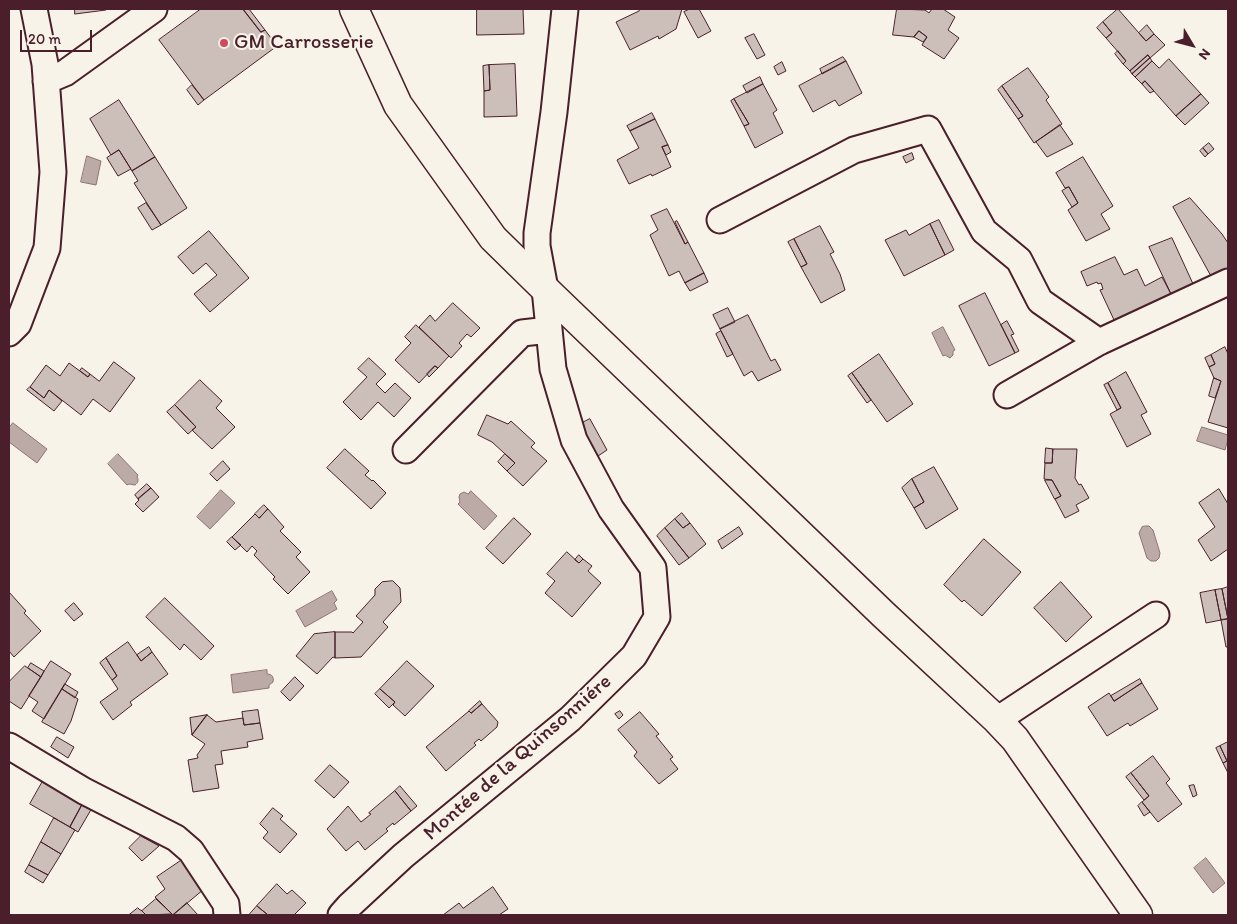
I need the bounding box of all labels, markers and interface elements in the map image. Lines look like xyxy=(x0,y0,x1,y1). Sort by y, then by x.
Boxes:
scale bar xyxy=(22,20,95,52)
north arrow xyxy=(1167,20,1217,70)
text: 20 m xyxy=(28,30,61,48)
place label: GM Carrosserie xyxy=(234,30,374,56)
marker: GM Carrosserie xyxy=(218,37,230,49)
text: N xyxy=(1195,45,1214,63)
street label: Montée de la Quinsonniére xyxy=(419,670,617,846)

